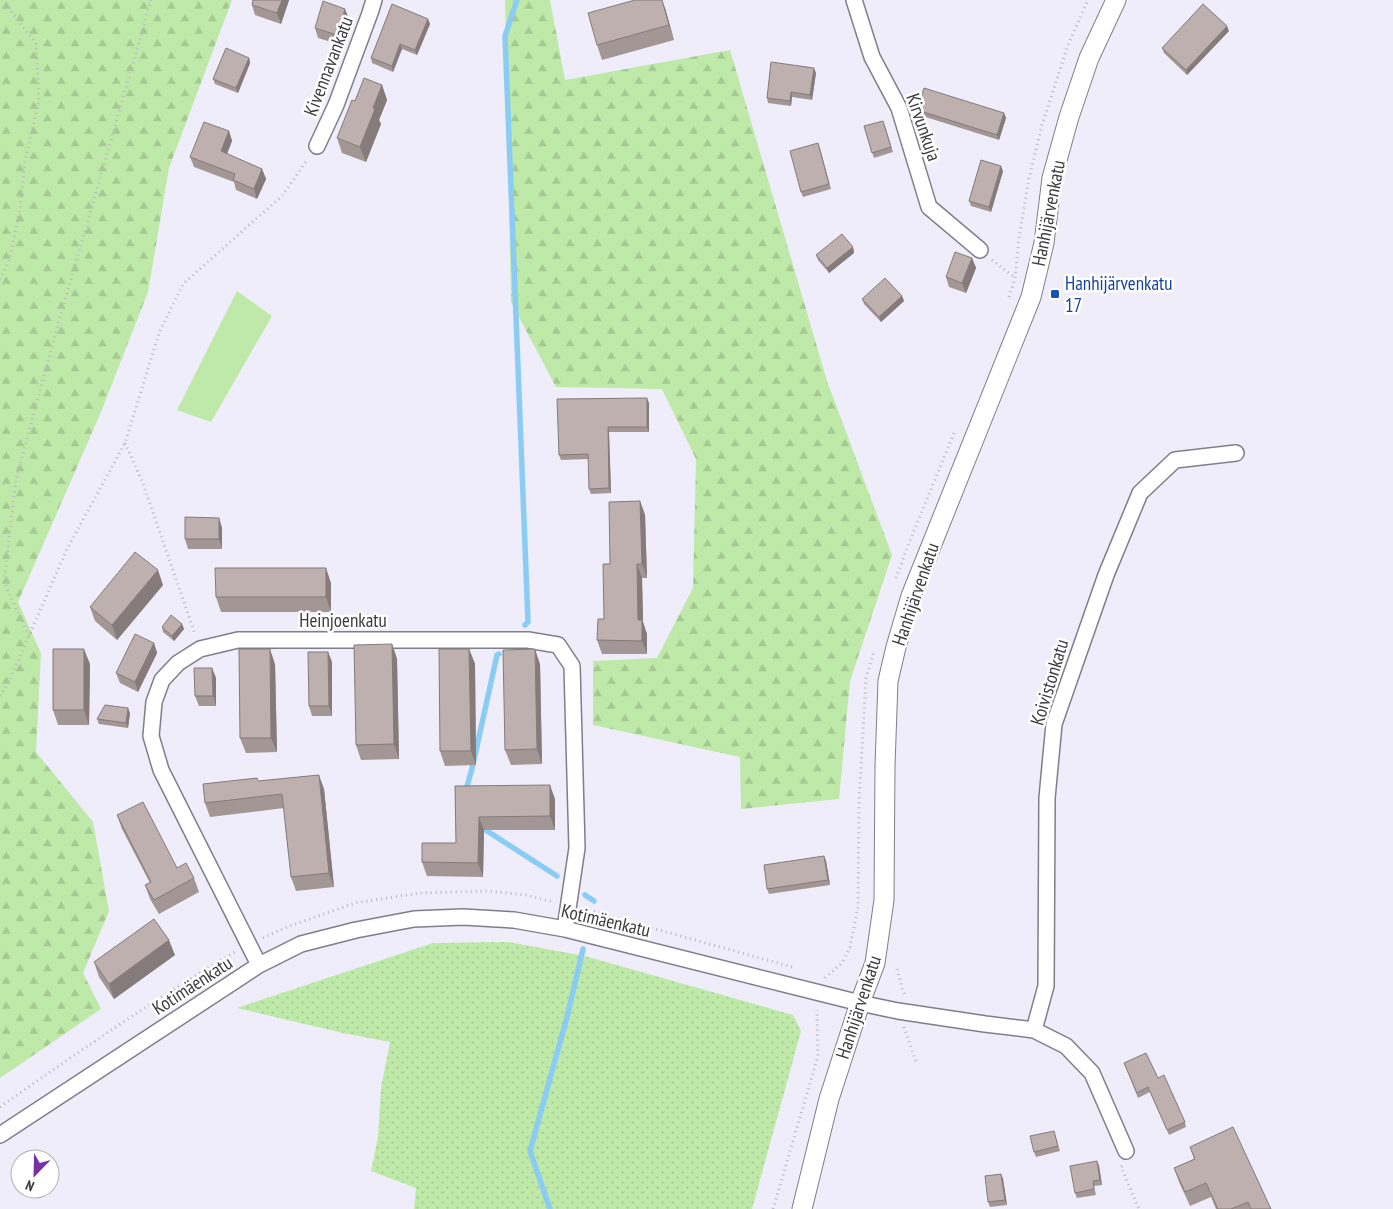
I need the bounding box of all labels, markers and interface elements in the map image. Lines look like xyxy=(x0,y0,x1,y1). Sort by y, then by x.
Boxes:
street label: Kivennavankatu xyxy=(298,13,358,119)
street label: Kirvunkuja xyxy=(901,90,947,164)
street label: Hanhijärvenkatu xyxy=(1026,158,1070,268)
place label: Hanhijärvenkatu 17 xyxy=(1065,271,1173,317)
marker: Hanhijärvenkatu 17 xyxy=(1049,288,1061,300)
street label: Hanhijärvenkatu xyxy=(886,539,944,649)
street label: Heinjoenkatu xyxy=(299,608,387,632)
street label: Koivistonkatu xyxy=(1025,636,1073,728)
street label: Kotimäenkatu xyxy=(559,898,653,942)
street label: Kotimäenkatu xyxy=(147,950,237,1020)
street label: Hanhijärvenkatu xyxy=(830,952,886,1062)
north arrow xyxy=(10,1149,60,1199)
text: N xyxy=(23,1176,37,1196)

